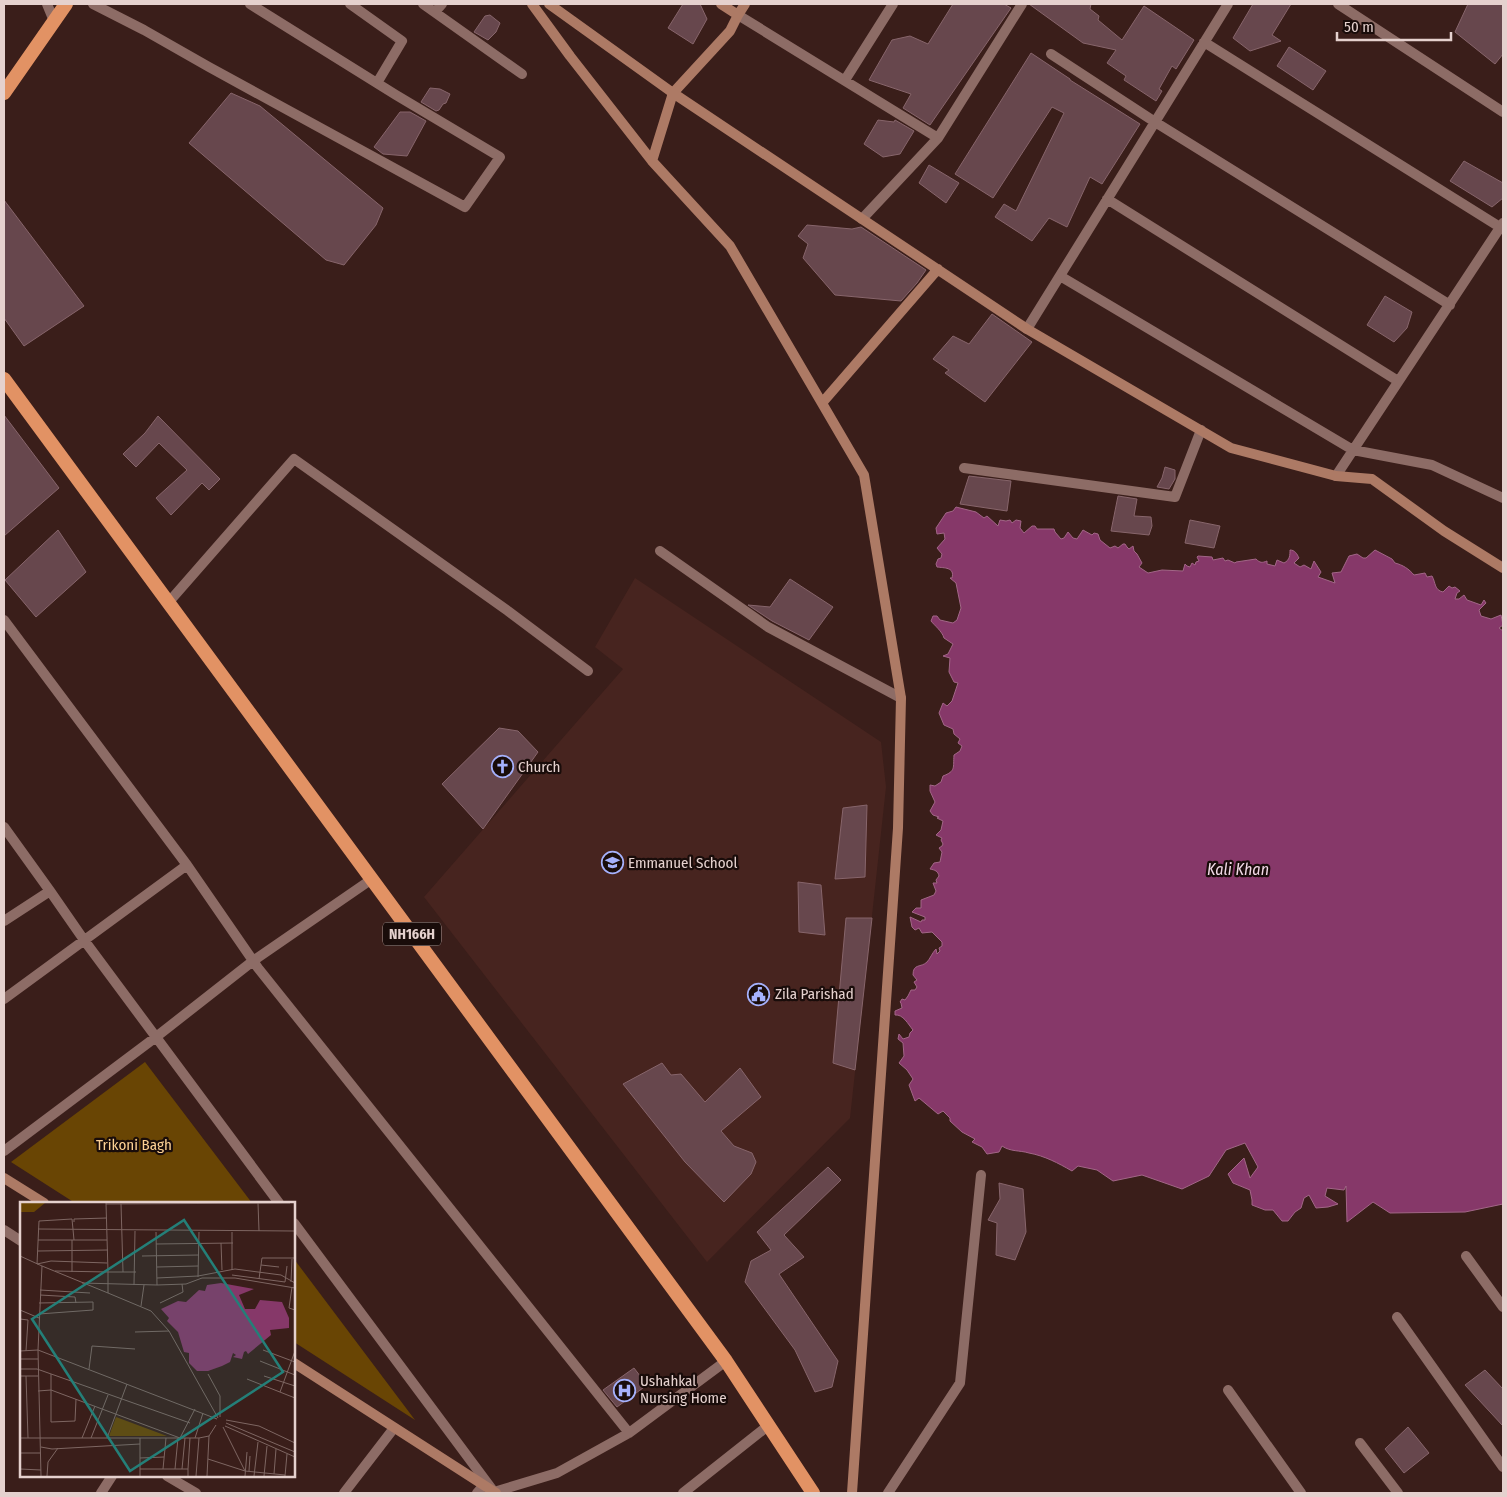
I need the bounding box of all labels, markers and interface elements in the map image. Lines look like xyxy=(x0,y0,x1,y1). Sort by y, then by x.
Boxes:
scale bar xyxy=(1337,10,1451,42)
text: 50 m xyxy=(1344,18,1374,36)
church icon: Church xyxy=(490,755,514,779)
place label: Church xyxy=(518,758,560,776)
school or university icon: Emmanuel School xyxy=(600,851,624,875)
place label: Emmanuel School xyxy=(628,854,737,872)
water label: Kali Khan xyxy=(1207,860,1269,879)
road number: NH166H xyxy=(383,922,441,946)
public building icon: Zila Parishad xyxy=(747,982,771,1006)
place label: Zila Parishad xyxy=(775,985,854,1003)
park label: Trikoni Bagh xyxy=(96,1136,172,1154)
inset map xyxy=(20,1202,295,1477)
place label: Ushahkal Nursing Home xyxy=(640,1372,727,1407)
hospital icon: Ushahkal Nursing Home xyxy=(612,1378,636,1402)

